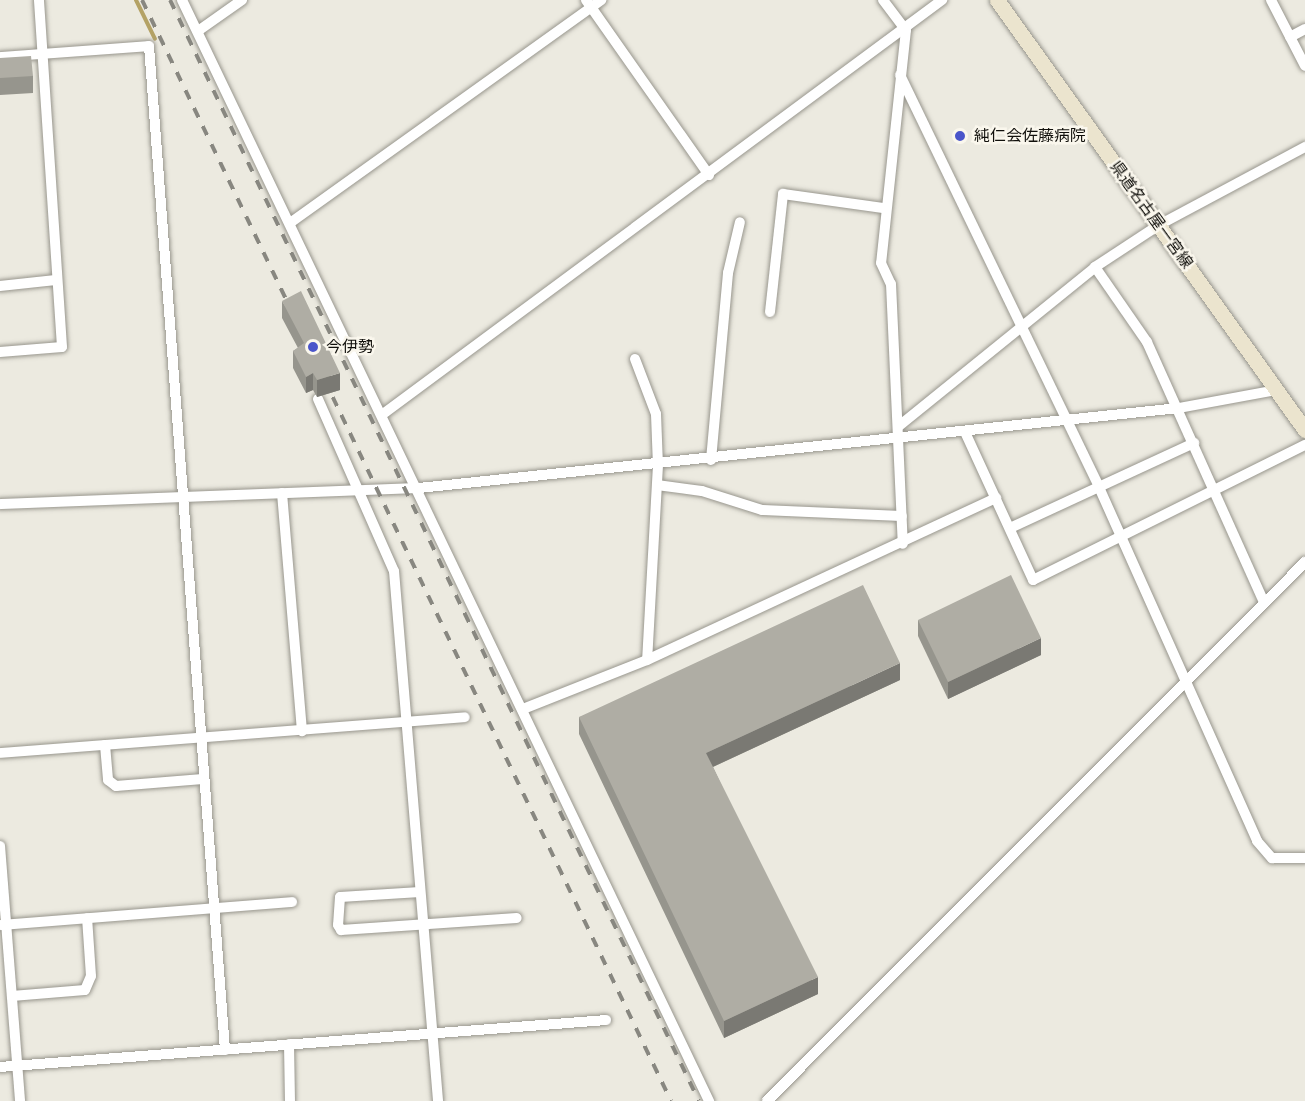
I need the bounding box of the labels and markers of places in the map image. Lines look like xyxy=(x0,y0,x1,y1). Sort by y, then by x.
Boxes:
place label: 純仁会佐藤病院 xyxy=(974,126,1086,146)
marker: 純仁会佐藤病院 xyxy=(951,127,969,145)
place label: 今伊勢 xyxy=(326,337,374,357)
marker: 今伊勢 xyxy=(304,338,322,356)

